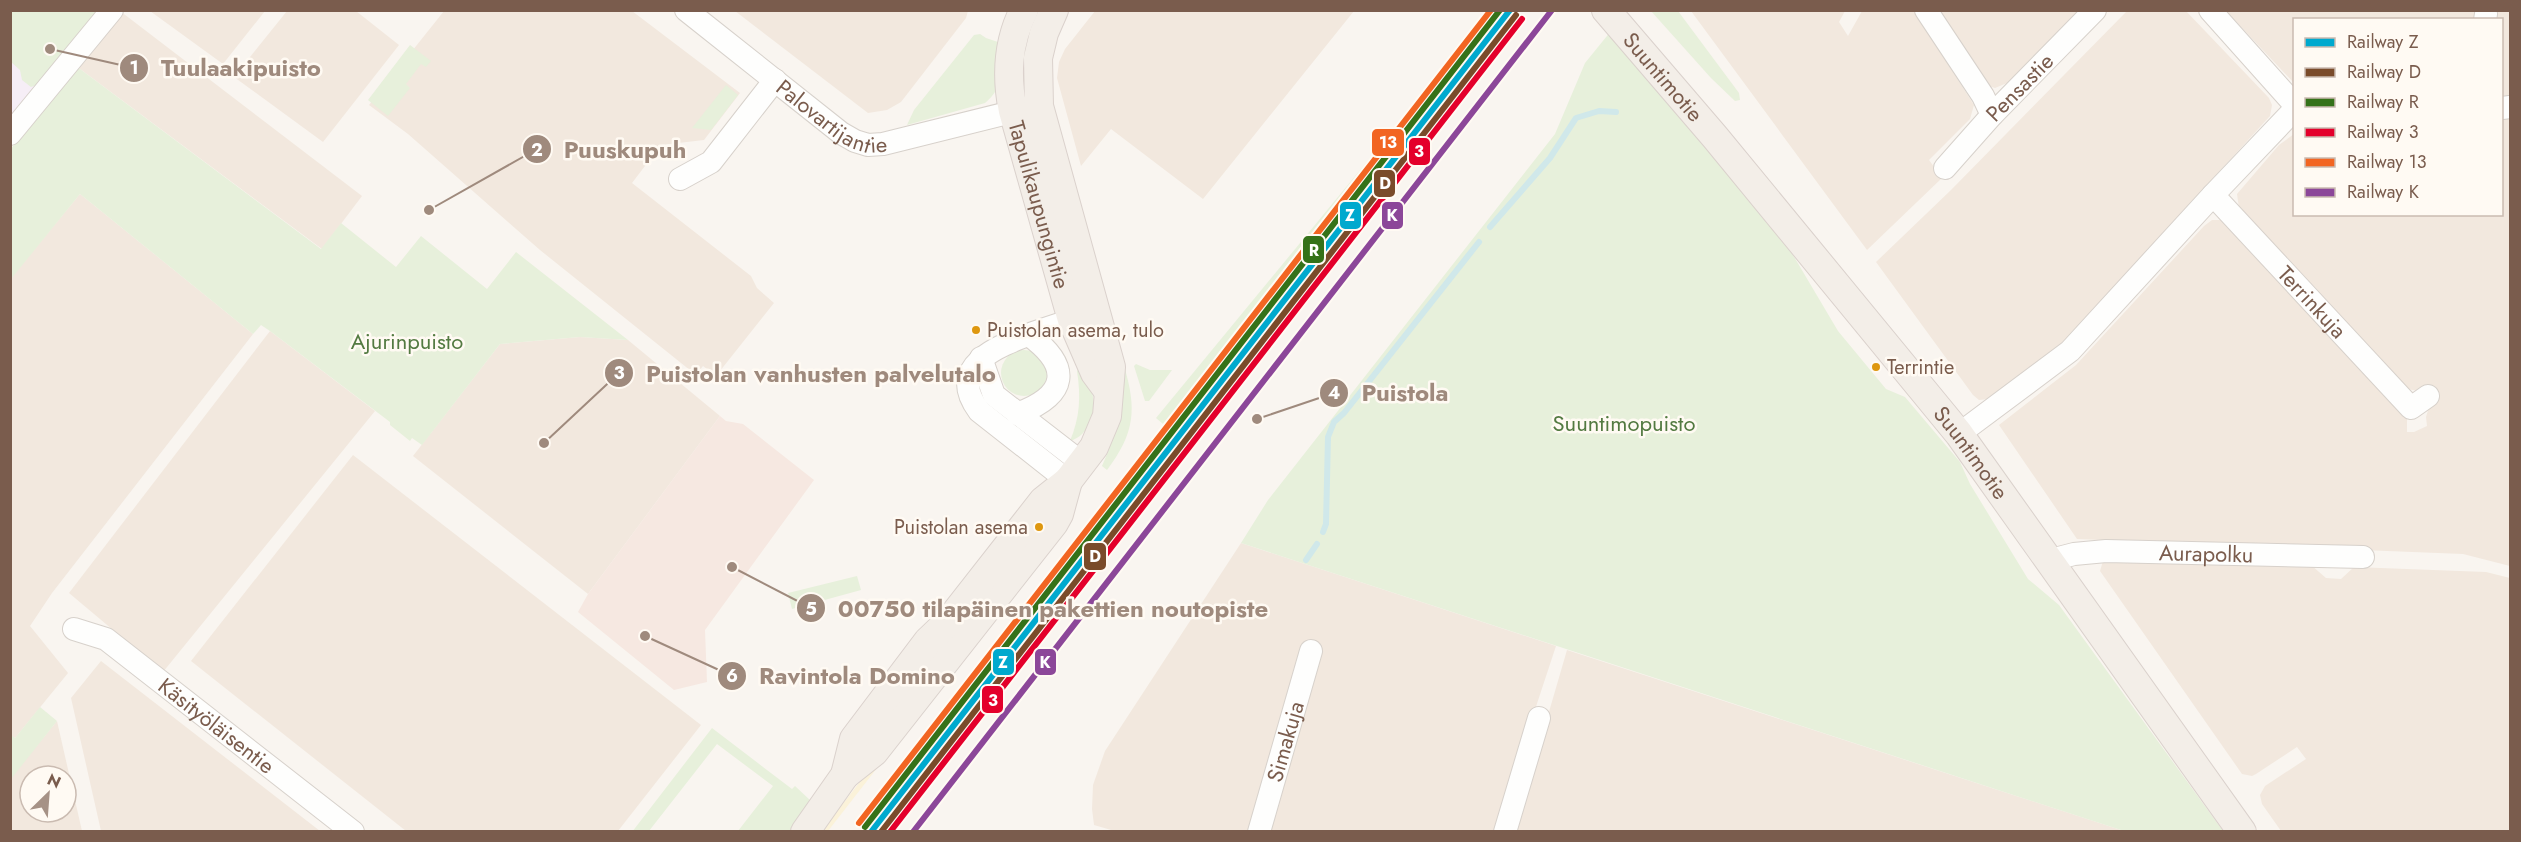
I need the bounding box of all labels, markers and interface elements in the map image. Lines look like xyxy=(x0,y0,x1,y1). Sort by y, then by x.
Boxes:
legend xyxy=(2293,18,2503,216)
street label: Suuntimotie xyxy=(1616,25,1711,129)
text: Railway Z xyxy=(2347,29,2419,55)
street label: Pensastie xyxy=(1978,45,2061,129)
callout: Tuulaakipuisto xyxy=(119,47,333,89)
text: Tuulaakipuisto xyxy=(161,50,321,85)
text: 1 xyxy=(129,55,139,81)
text: Railway D xyxy=(2347,59,2421,85)
street label: Palovartijantie xyxy=(769,72,888,161)
text: Railway R xyxy=(2347,89,2419,115)
street label: Tapulikaupungintie xyxy=(1001,117,1078,292)
text: Railway 3 xyxy=(2347,119,2419,145)
callout: Puuskupuh xyxy=(522,128,698,170)
line badge: 13 xyxy=(1371,128,1405,157)
text: 13 xyxy=(1379,131,1397,154)
text: Puuskupuh xyxy=(564,132,686,167)
text: 2 xyxy=(531,137,543,163)
line badge: 3 xyxy=(1408,137,1431,166)
text: 3 xyxy=(1414,140,1424,163)
text: Railway 13 xyxy=(2347,149,2427,175)
line badge: D xyxy=(1373,169,1396,198)
text: D xyxy=(1379,172,1391,195)
text: Railway K xyxy=(2347,179,2420,205)
line badge: Z xyxy=(1339,201,1362,230)
line badge: K xyxy=(1381,201,1404,230)
text: Z xyxy=(1345,204,1355,227)
text: K xyxy=(1386,204,1398,227)
line badge: R xyxy=(1302,235,1325,264)
text: R xyxy=(1309,239,1320,262)
street label: Terrinkuja xyxy=(2270,258,2354,345)
place label: Puistolan asema, tulo xyxy=(987,316,1164,345)
marker: Puistolan asema, tulo xyxy=(970,324,982,336)
park label: Ajurinpuisto xyxy=(351,325,463,357)
callout: Puistolan vanhusten palvelutalo xyxy=(604,352,1008,394)
place label: Terrintie xyxy=(1887,353,1954,382)
text: Puistolan vanhusten palvelutalo xyxy=(646,356,996,391)
text: 3 xyxy=(613,360,625,386)
marker: Terrintie xyxy=(1870,361,1882,373)
callout: Puistola xyxy=(1319,372,1460,414)
text: Puistola xyxy=(1361,375,1449,410)
text: 4 xyxy=(1328,380,1340,406)
street label: Suuntimotie xyxy=(1926,399,2017,506)
park label: Suuntimopuisto xyxy=(1553,407,1695,439)
place label: Puistolan asema xyxy=(894,513,1028,542)
marker: Puistolan asema xyxy=(1033,521,1045,533)
street label: Aurapolku xyxy=(2158,536,2254,570)
line badge: D xyxy=(1083,542,1107,571)
text: D xyxy=(1089,545,1101,568)
callout: 00750 tilapäinen pakettien noutopiste xyxy=(796,587,1281,629)
text: 00750 tilapäinen pakettien noutopiste xyxy=(838,591,1268,626)
text: 5 xyxy=(805,596,817,622)
line badge: Z xyxy=(992,648,1015,676)
line badge: K xyxy=(1034,648,1057,676)
text: Z xyxy=(998,651,1008,674)
text: K xyxy=(1039,651,1051,674)
callout: Ravintola Domino xyxy=(717,655,967,697)
text: Ravintola Domino xyxy=(759,658,955,693)
text: 6 xyxy=(726,663,738,689)
street label: Käsityöläisentie xyxy=(152,670,282,781)
line badge: 3 xyxy=(981,685,1004,714)
text: 3 xyxy=(988,689,998,712)
street label: Simakuja xyxy=(1258,697,1312,786)
north arrow xyxy=(18,764,78,824)
text: N xyxy=(44,768,65,794)

